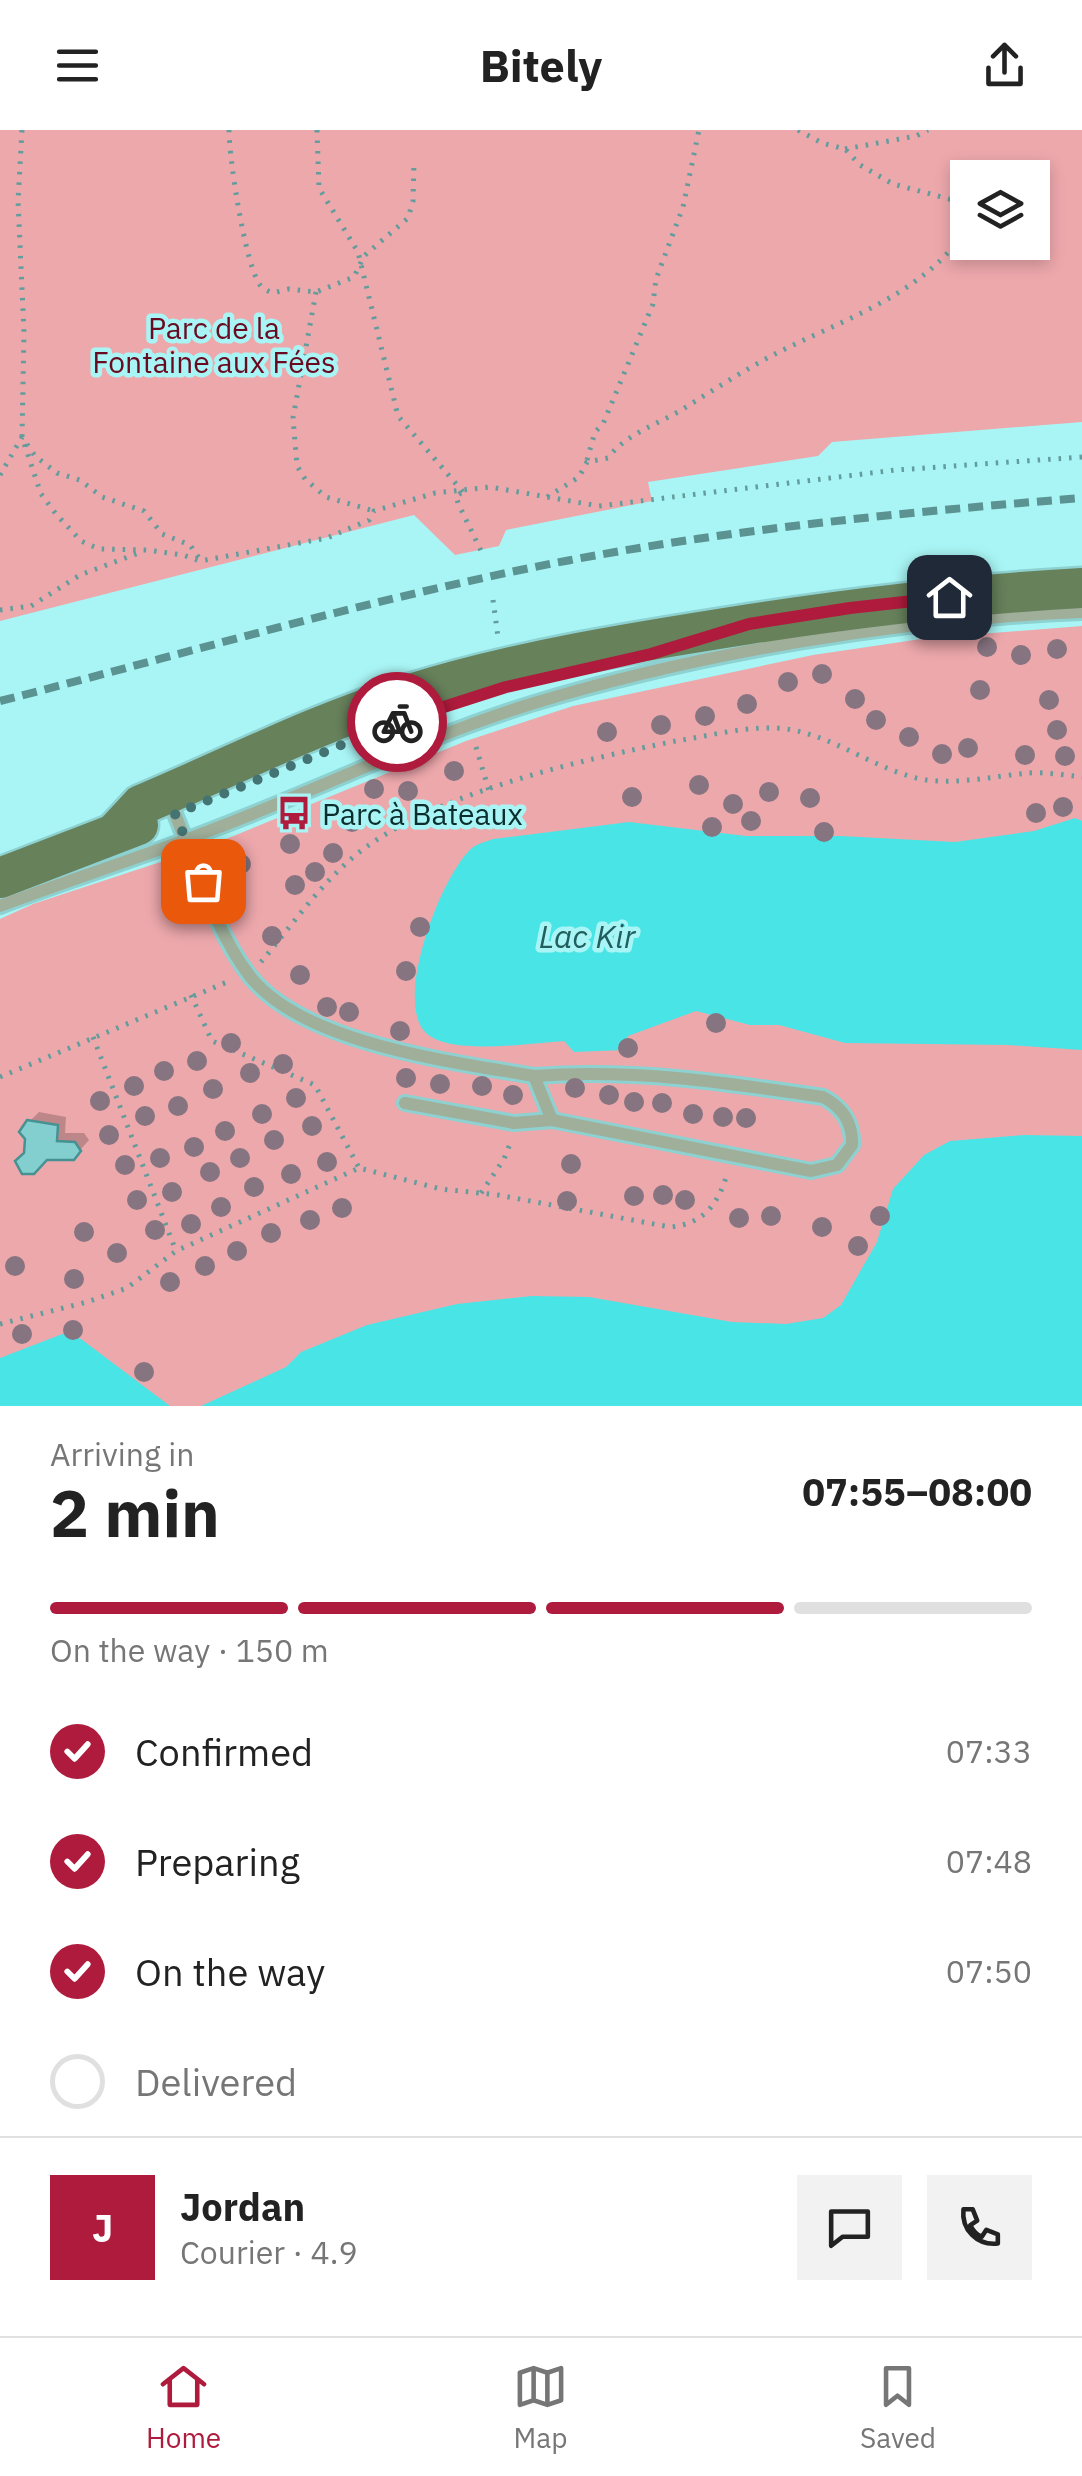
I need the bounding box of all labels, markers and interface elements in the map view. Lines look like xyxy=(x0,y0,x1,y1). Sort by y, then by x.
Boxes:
text: Bitely xyxy=(480,36,602,94)
icon: menu xyxy=(50,38,105,93)
icon: share xyxy=(977,38,1032,93)
map controls xyxy=(950,160,1050,260)
button: layers xyxy=(950,160,1050,260)
park label: Parc de la Fontaine aux Fées xyxy=(92,308,336,381)
pin xyxy=(907,555,992,640)
icon: home xyxy=(922,570,977,625)
courier xyxy=(347,672,447,772)
icon: bike xyxy=(370,695,425,750)
bus stop icon: Parc à Bateaux xyxy=(275,794,313,832)
place label: Parc à Bateaux xyxy=(322,794,523,833)
pin xyxy=(161,839,246,924)
icon: bag xyxy=(176,854,231,909)
water label: Lac Kir xyxy=(539,915,637,957)
text: Arriving in xyxy=(50,1433,195,1475)
text: 07:55–08:00 xyxy=(802,1467,1032,1516)
text: 2 min xyxy=(50,1470,220,1555)
text: On the way · 150 m xyxy=(50,1629,329,1671)
icon: check xyxy=(50,1724,105,1779)
text: Confirmed xyxy=(135,1727,313,1776)
text: 07:33 xyxy=(946,1730,1032,1772)
icon: check xyxy=(50,1834,105,1889)
text: Preparing xyxy=(135,1837,300,1886)
text: 07:48 xyxy=(946,1840,1032,1882)
icon: check xyxy=(50,1944,105,1999)
text: On the way xyxy=(135,1947,325,1996)
text: 07:50 xyxy=(946,1950,1032,1992)
text: Delivered xyxy=(135,2057,297,2106)
button: chat xyxy=(797,2175,902,2280)
button: phone xyxy=(927,2175,1032,2280)
text: Jordan xyxy=(180,2182,305,2231)
text: J xyxy=(92,2203,113,2252)
text: Courier · 4.9 xyxy=(180,2231,358,2273)
tab: Home xyxy=(146,2359,221,2456)
tab: Map xyxy=(513,2359,568,2456)
tab: Saved xyxy=(860,2359,936,2456)

